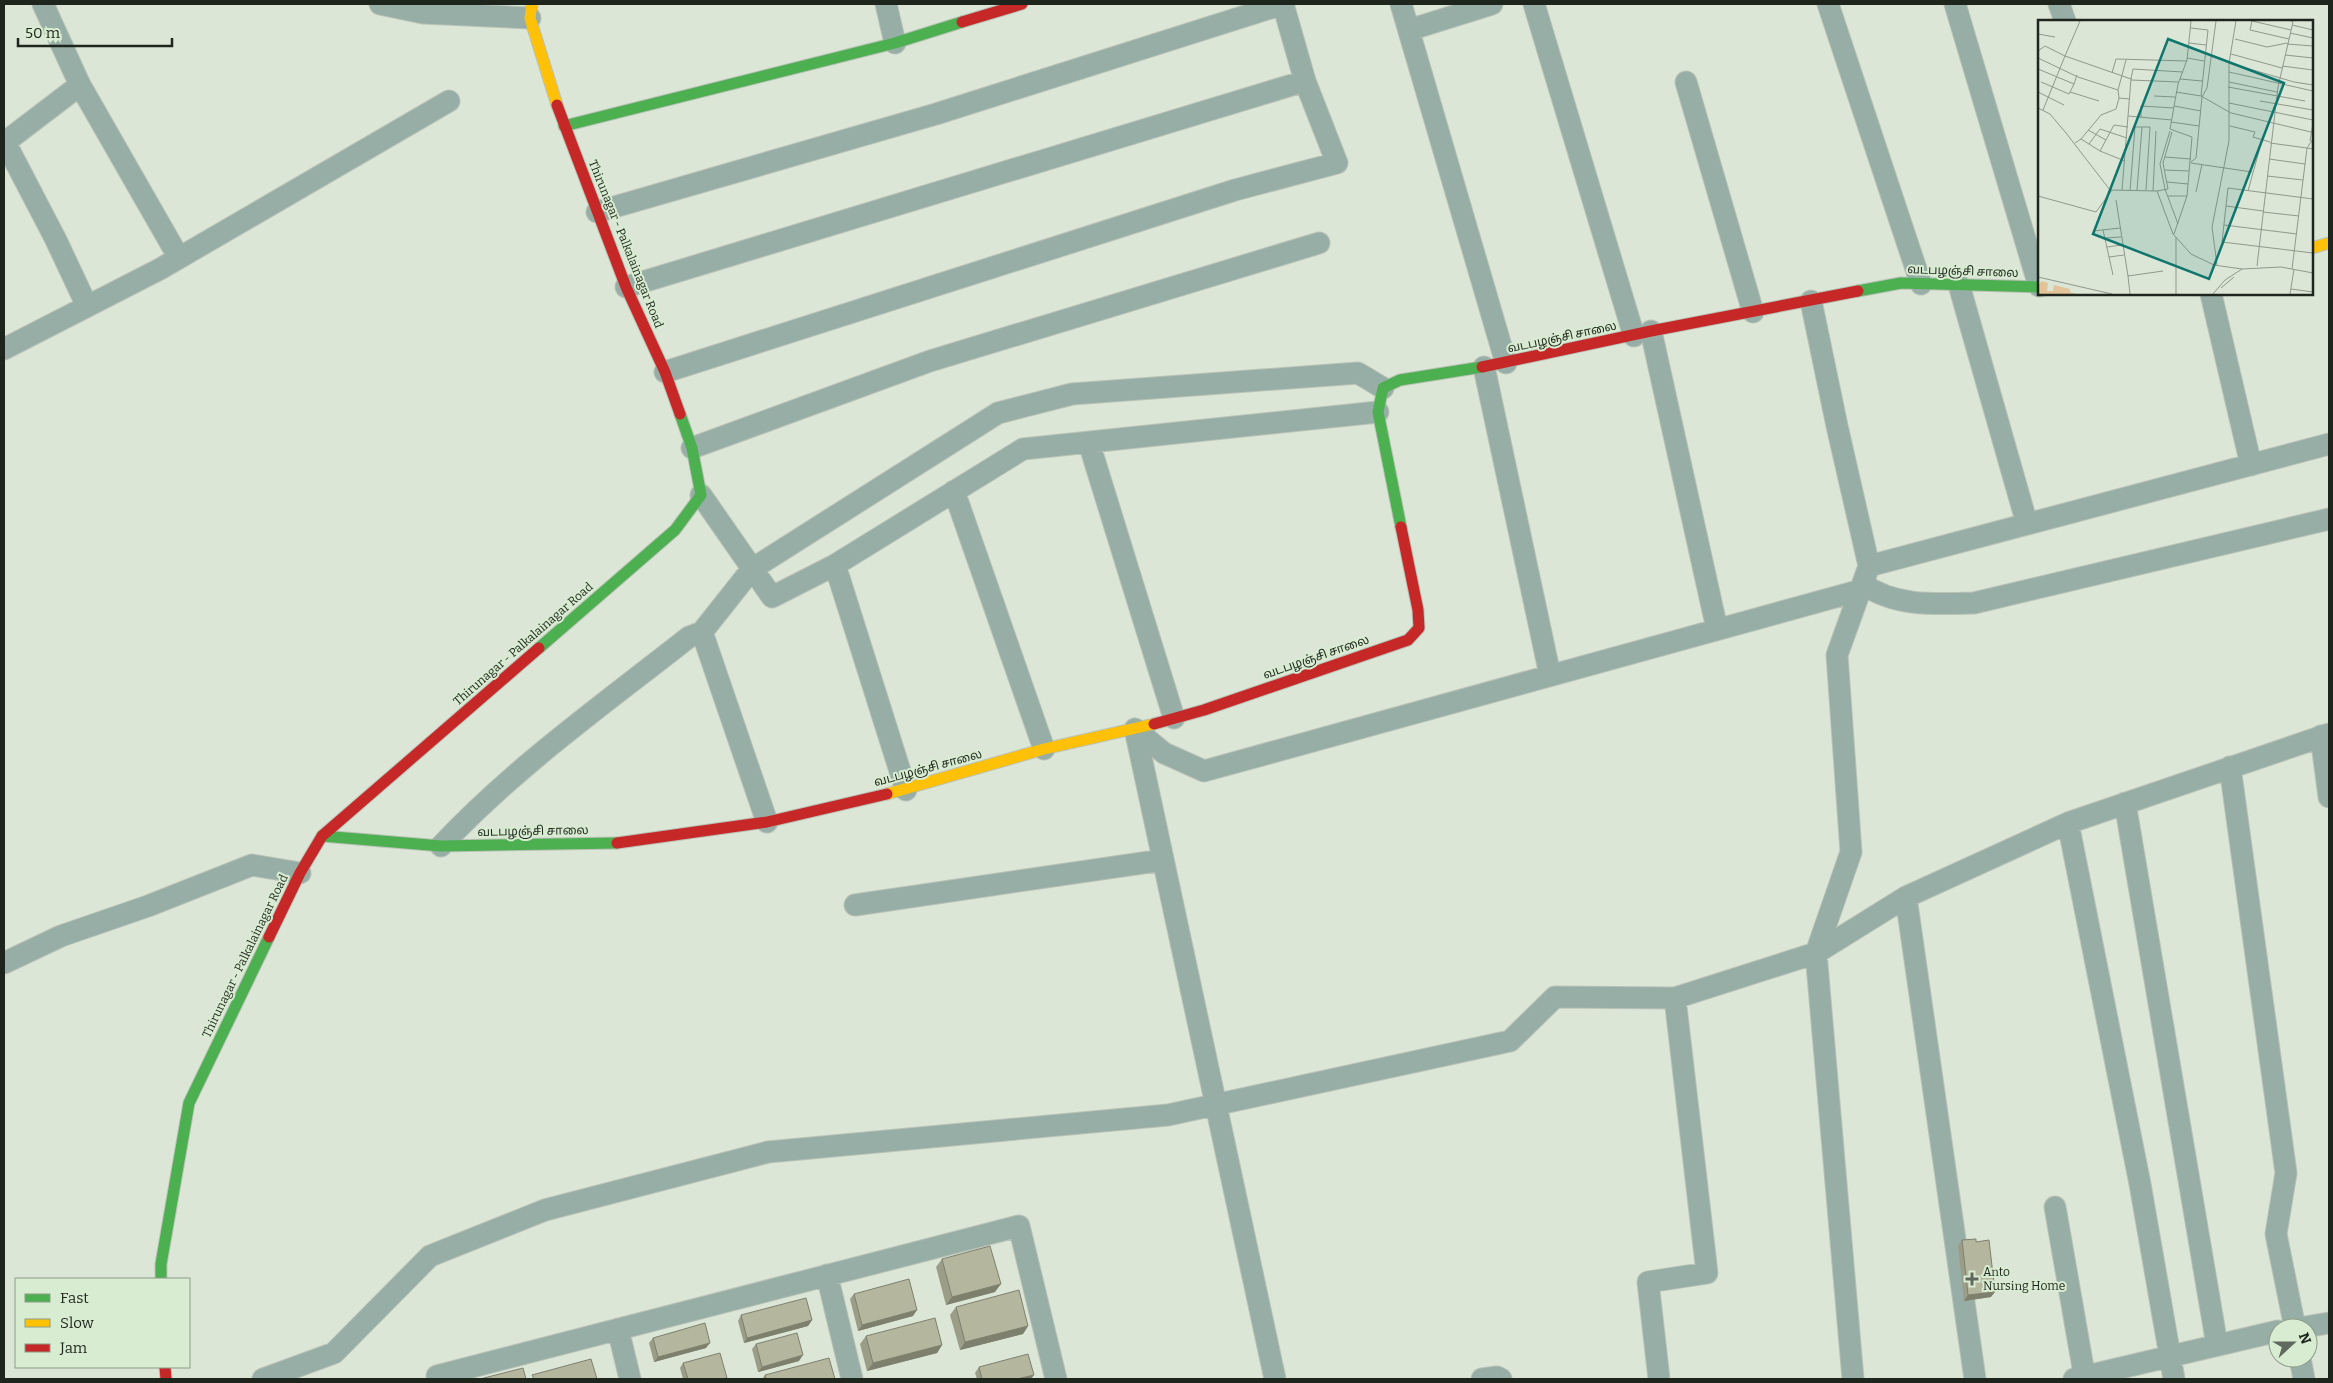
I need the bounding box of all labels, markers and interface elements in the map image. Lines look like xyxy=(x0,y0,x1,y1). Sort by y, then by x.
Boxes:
scale bar xyxy=(18,15,171,47)
inset map xyxy=(2038,20,2313,295)
text: 50 m xyxy=(25,24,61,42)
street label: Thirunagar - Palkalainagar Road xyxy=(586,158,666,330)
street label: வடபழஞ்சி சாலை xyxy=(1907,262,2019,281)
street label: வடபழஞ்சி சாலை xyxy=(1506,319,1618,356)
street label: Thirunagar - Palkalainagar Road xyxy=(450,580,596,708)
street label: வடபழஞ்சி சாலை xyxy=(1261,632,1371,683)
street label: வடபழஞ்சி சாலை xyxy=(872,747,984,790)
street label: வடபழஞ்சி சாலை xyxy=(477,823,589,840)
street label: Thirunagar - Palkalainagar Road xyxy=(199,872,291,1040)
place label: Anto Nursing Home xyxy=(1983,1265,2065,1293)
marker: Anto Nursing Home xyxy=(1965,1272,1979,1286)
legend xyxy=(15,1278,190,1368)
text: Fast xyxy=(60,1289,89,1307)
text: Slow xyxy=(60,1314,95,1332)
north arrow xyxy=(2268,1318,2318,1368)
text: N xyxy=(2295,1330,2315,1347)
text: Jam xyxy=(59,1339,88,1357)

